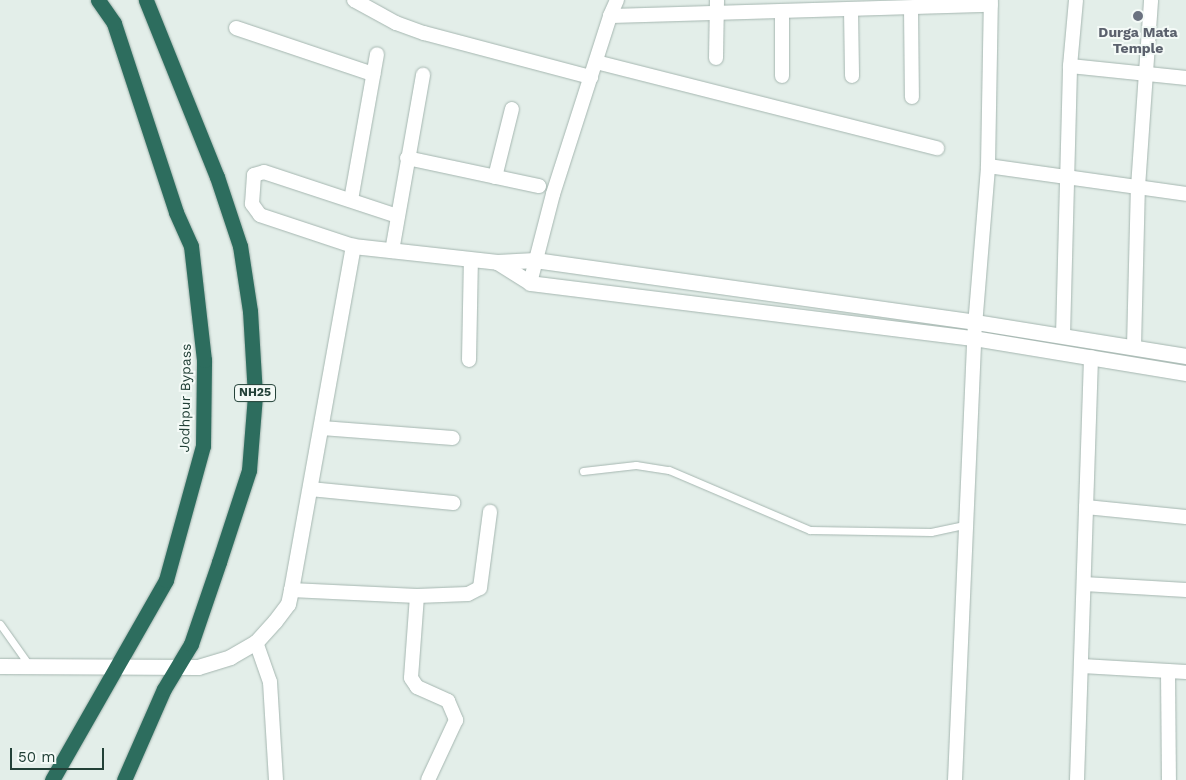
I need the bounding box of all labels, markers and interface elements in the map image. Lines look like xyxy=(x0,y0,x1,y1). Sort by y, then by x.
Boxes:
marker: Durga Mata Temple xyxy=(1132,10,1144,22)
place label: Durga Mata Temple xyxy=(1098,24,1178,56)
street label: Jodhpur Bypass xyxy=(176,343,194,453)
road number: NH25 xyxy=(234,383,276,402)
scale bar xyxy=(12,738,106,770)
text: 50 m xyxy=(18,748,55,766)

